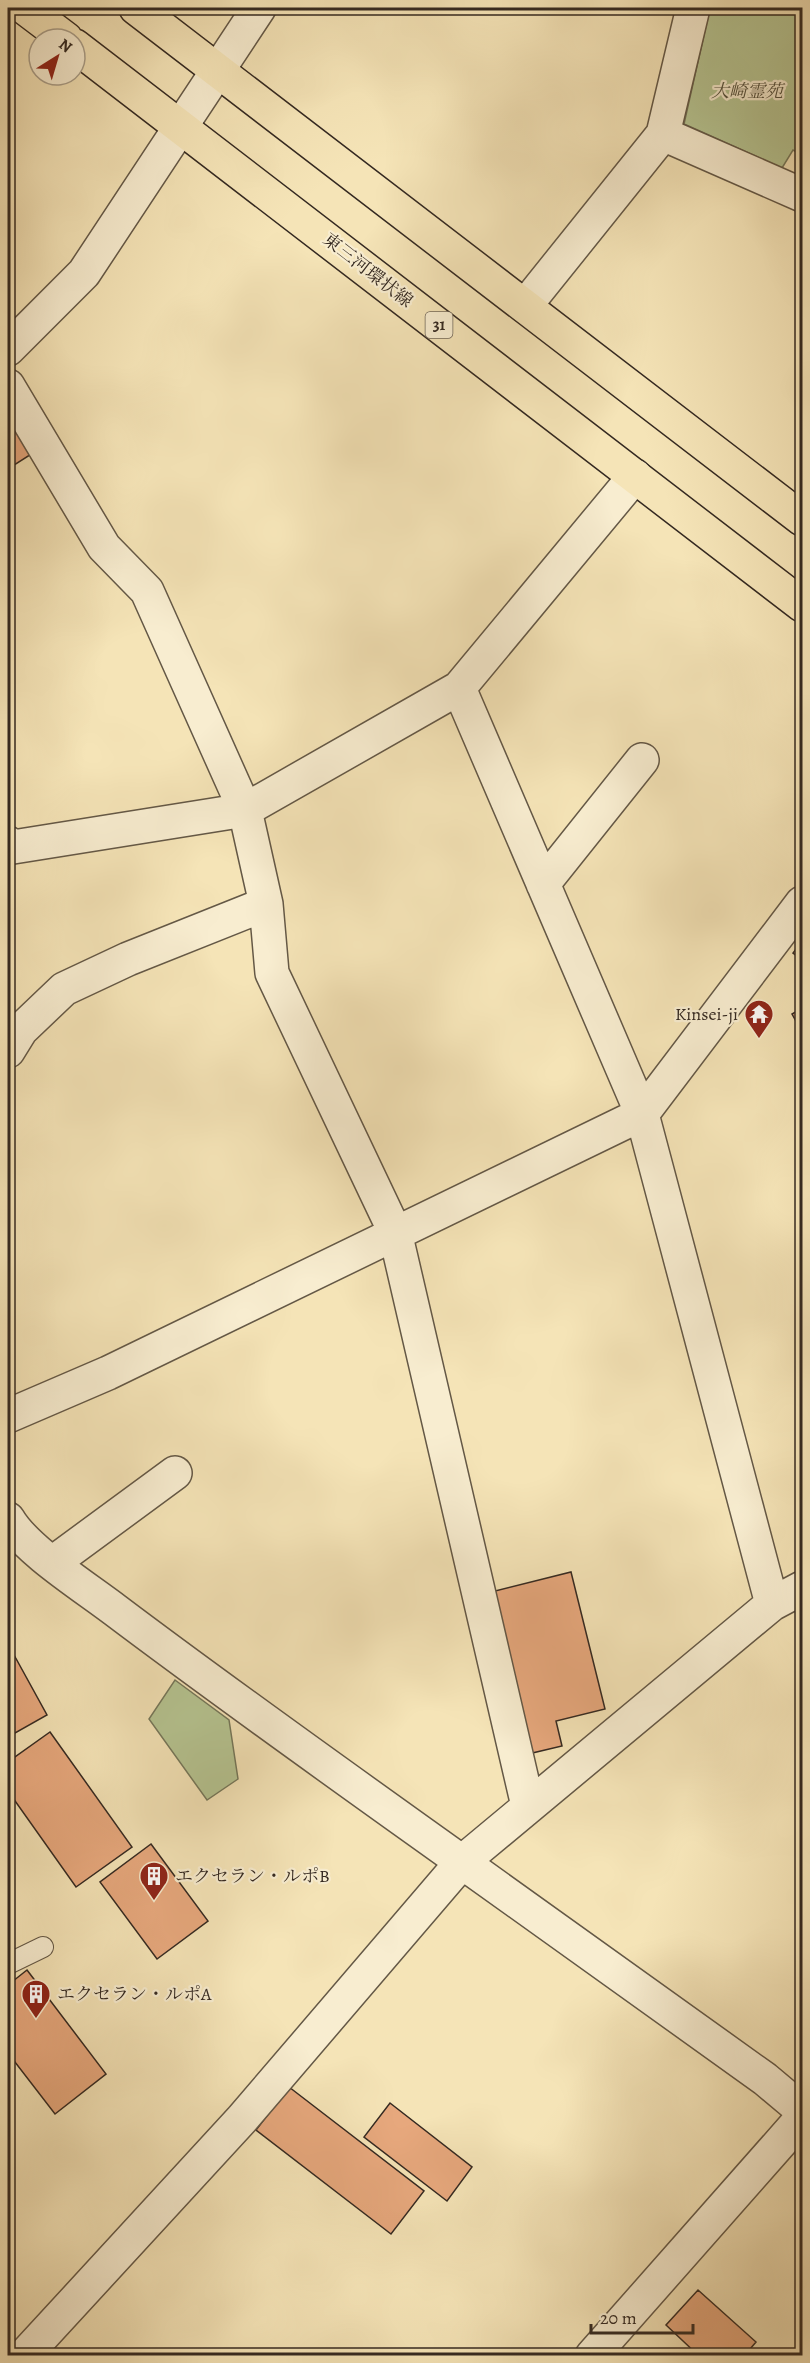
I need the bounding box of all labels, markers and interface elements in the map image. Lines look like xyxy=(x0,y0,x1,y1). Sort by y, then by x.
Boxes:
north arrow xyxy=(27,27,87,87)
text: N xyxy=(54,34,77,58)
park label: 大崎霊苑 xyxy=(711,79,786,103)
street label: 東三河環状線 xyxy=(318,227,418,313)
road number: 31 xyxy=(426,312,452,338)
temple icon: Kinsei-ji xyxy=(743,998,775,1040)
place label: Kinsei-ji xyxy=(675,1002,738,1026)
building icon: エクセラン・ルポB xyxy=(138,1860,170,1902)
place label: エクセラン・ルポB xyxy=(175,1864,330,1888)
building icon: エクセラン・ルポA xyxy=(20,1978,52,2020)
place label: エクセラン・ルポA xyxy=(57,1982,212,2006)
scale bar xyxy=(591,2297,693,2335)
text: 20 m xyxy=(600,2306,637,2330)

